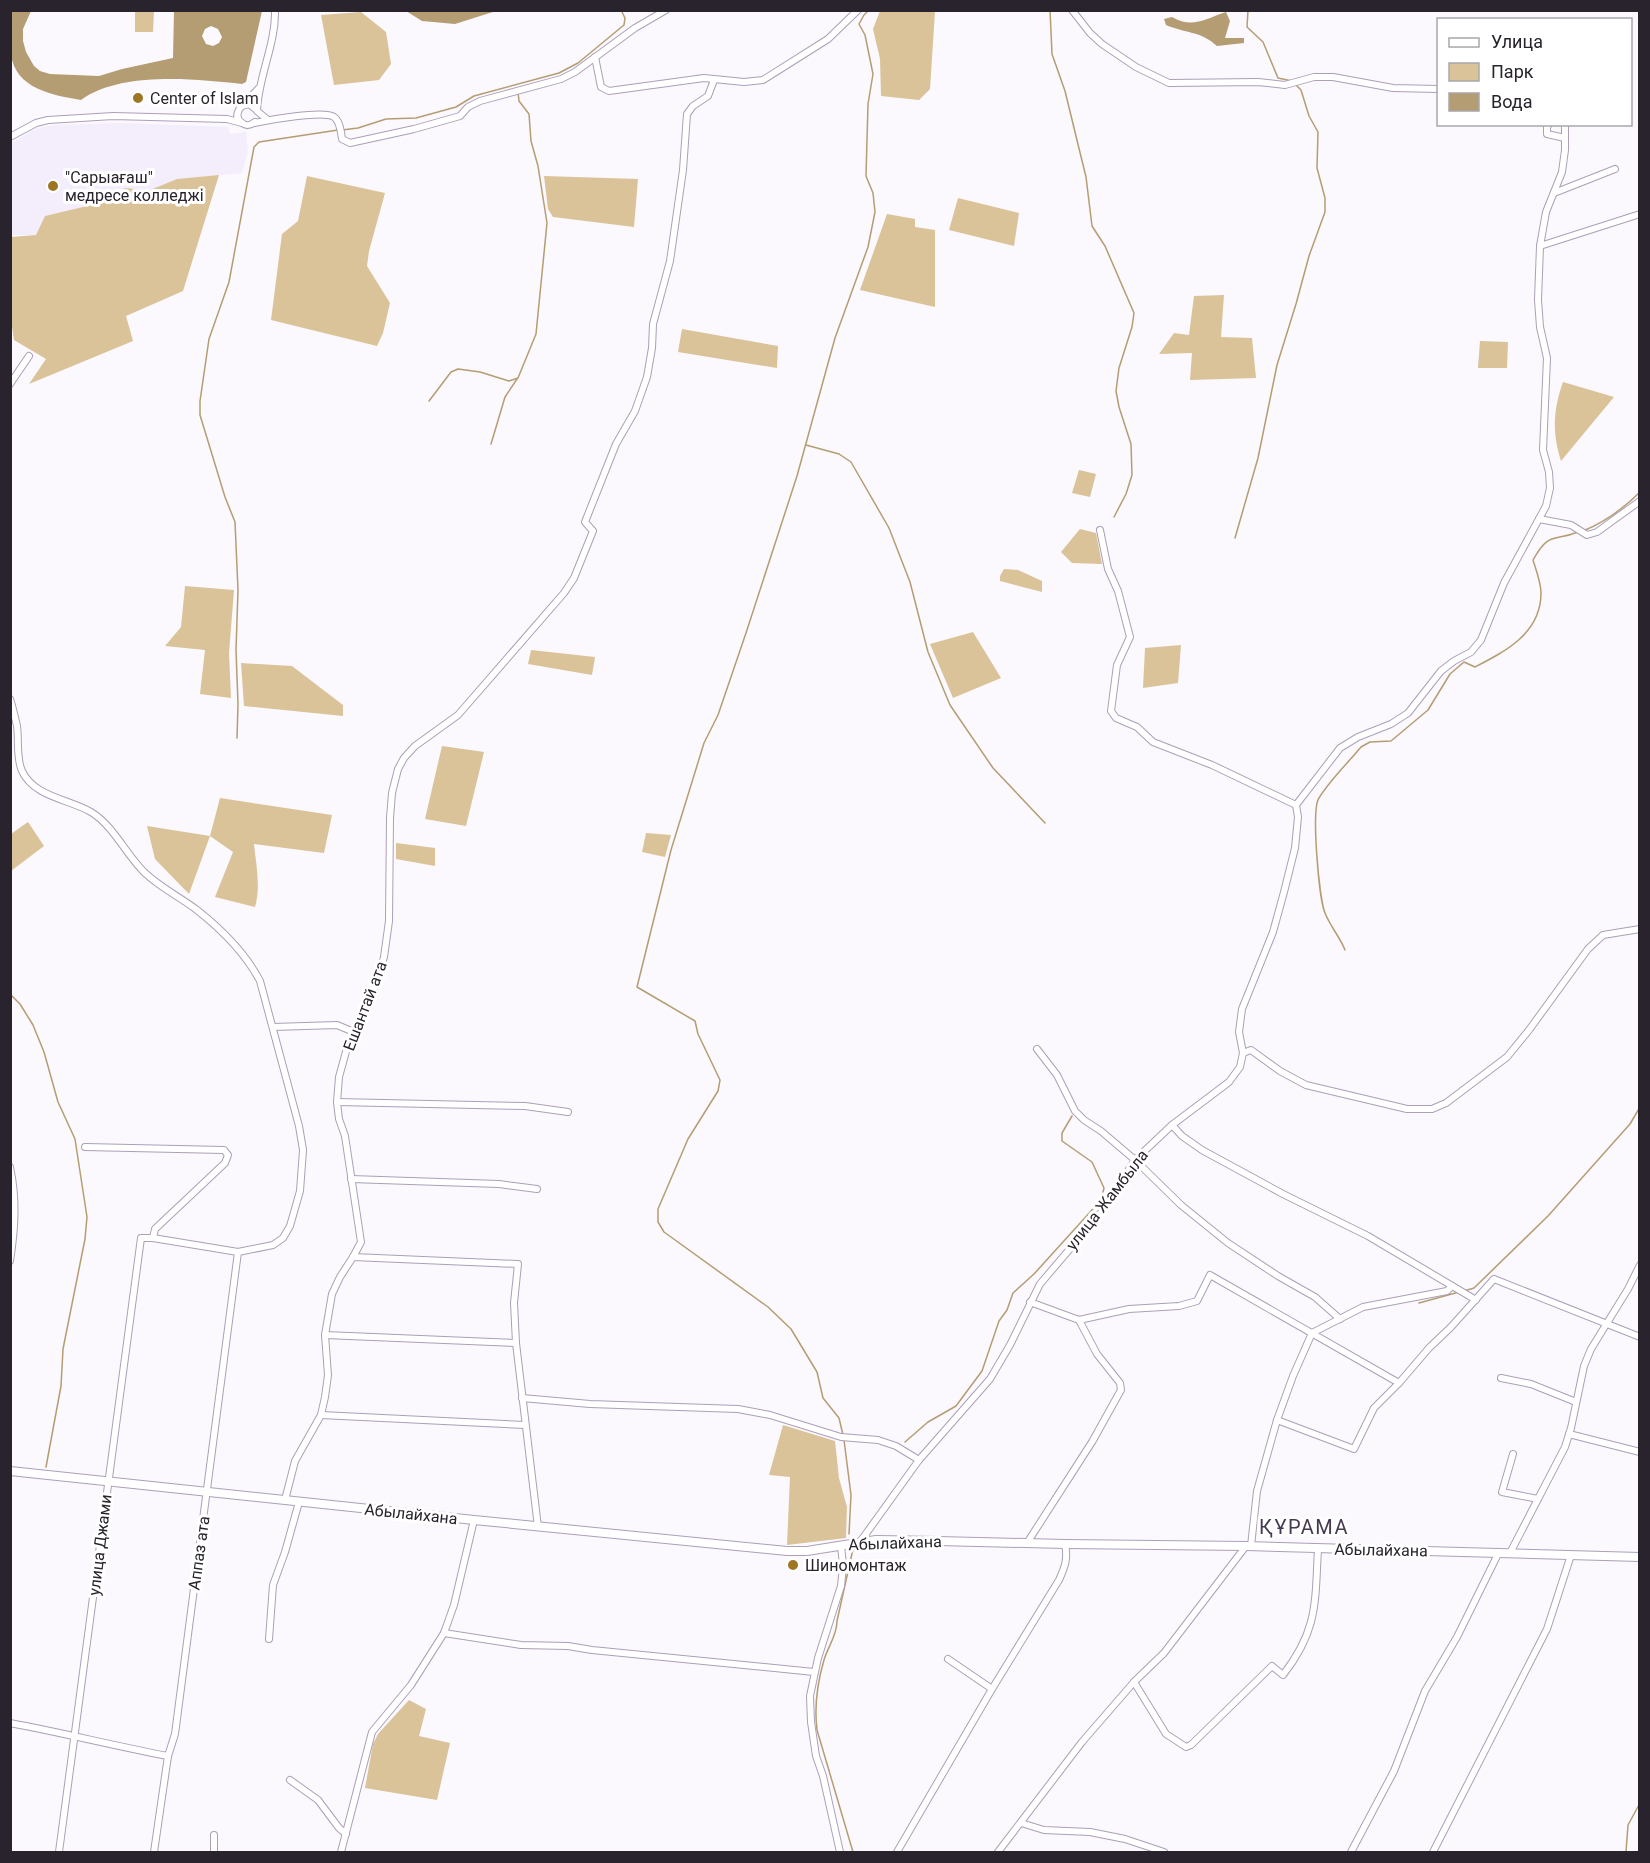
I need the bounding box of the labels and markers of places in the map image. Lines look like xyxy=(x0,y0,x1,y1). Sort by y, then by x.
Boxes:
place label: Center of Islam xyxy=(150,89,259,108)
marker: Center of Islam xyxy=(131,91,145,105)
place label: "Сарыағаш" медресе колледжі xyxy=(65,168,204,205)
marker: "Сарыағаш" медресе колледжі xyxy=(46,179,60,193)
place label: Шиномонтаж xyxy=(805,1556,907,1575)
marker: Шиномонтаж xyxy=(786,1558,800,1572)

